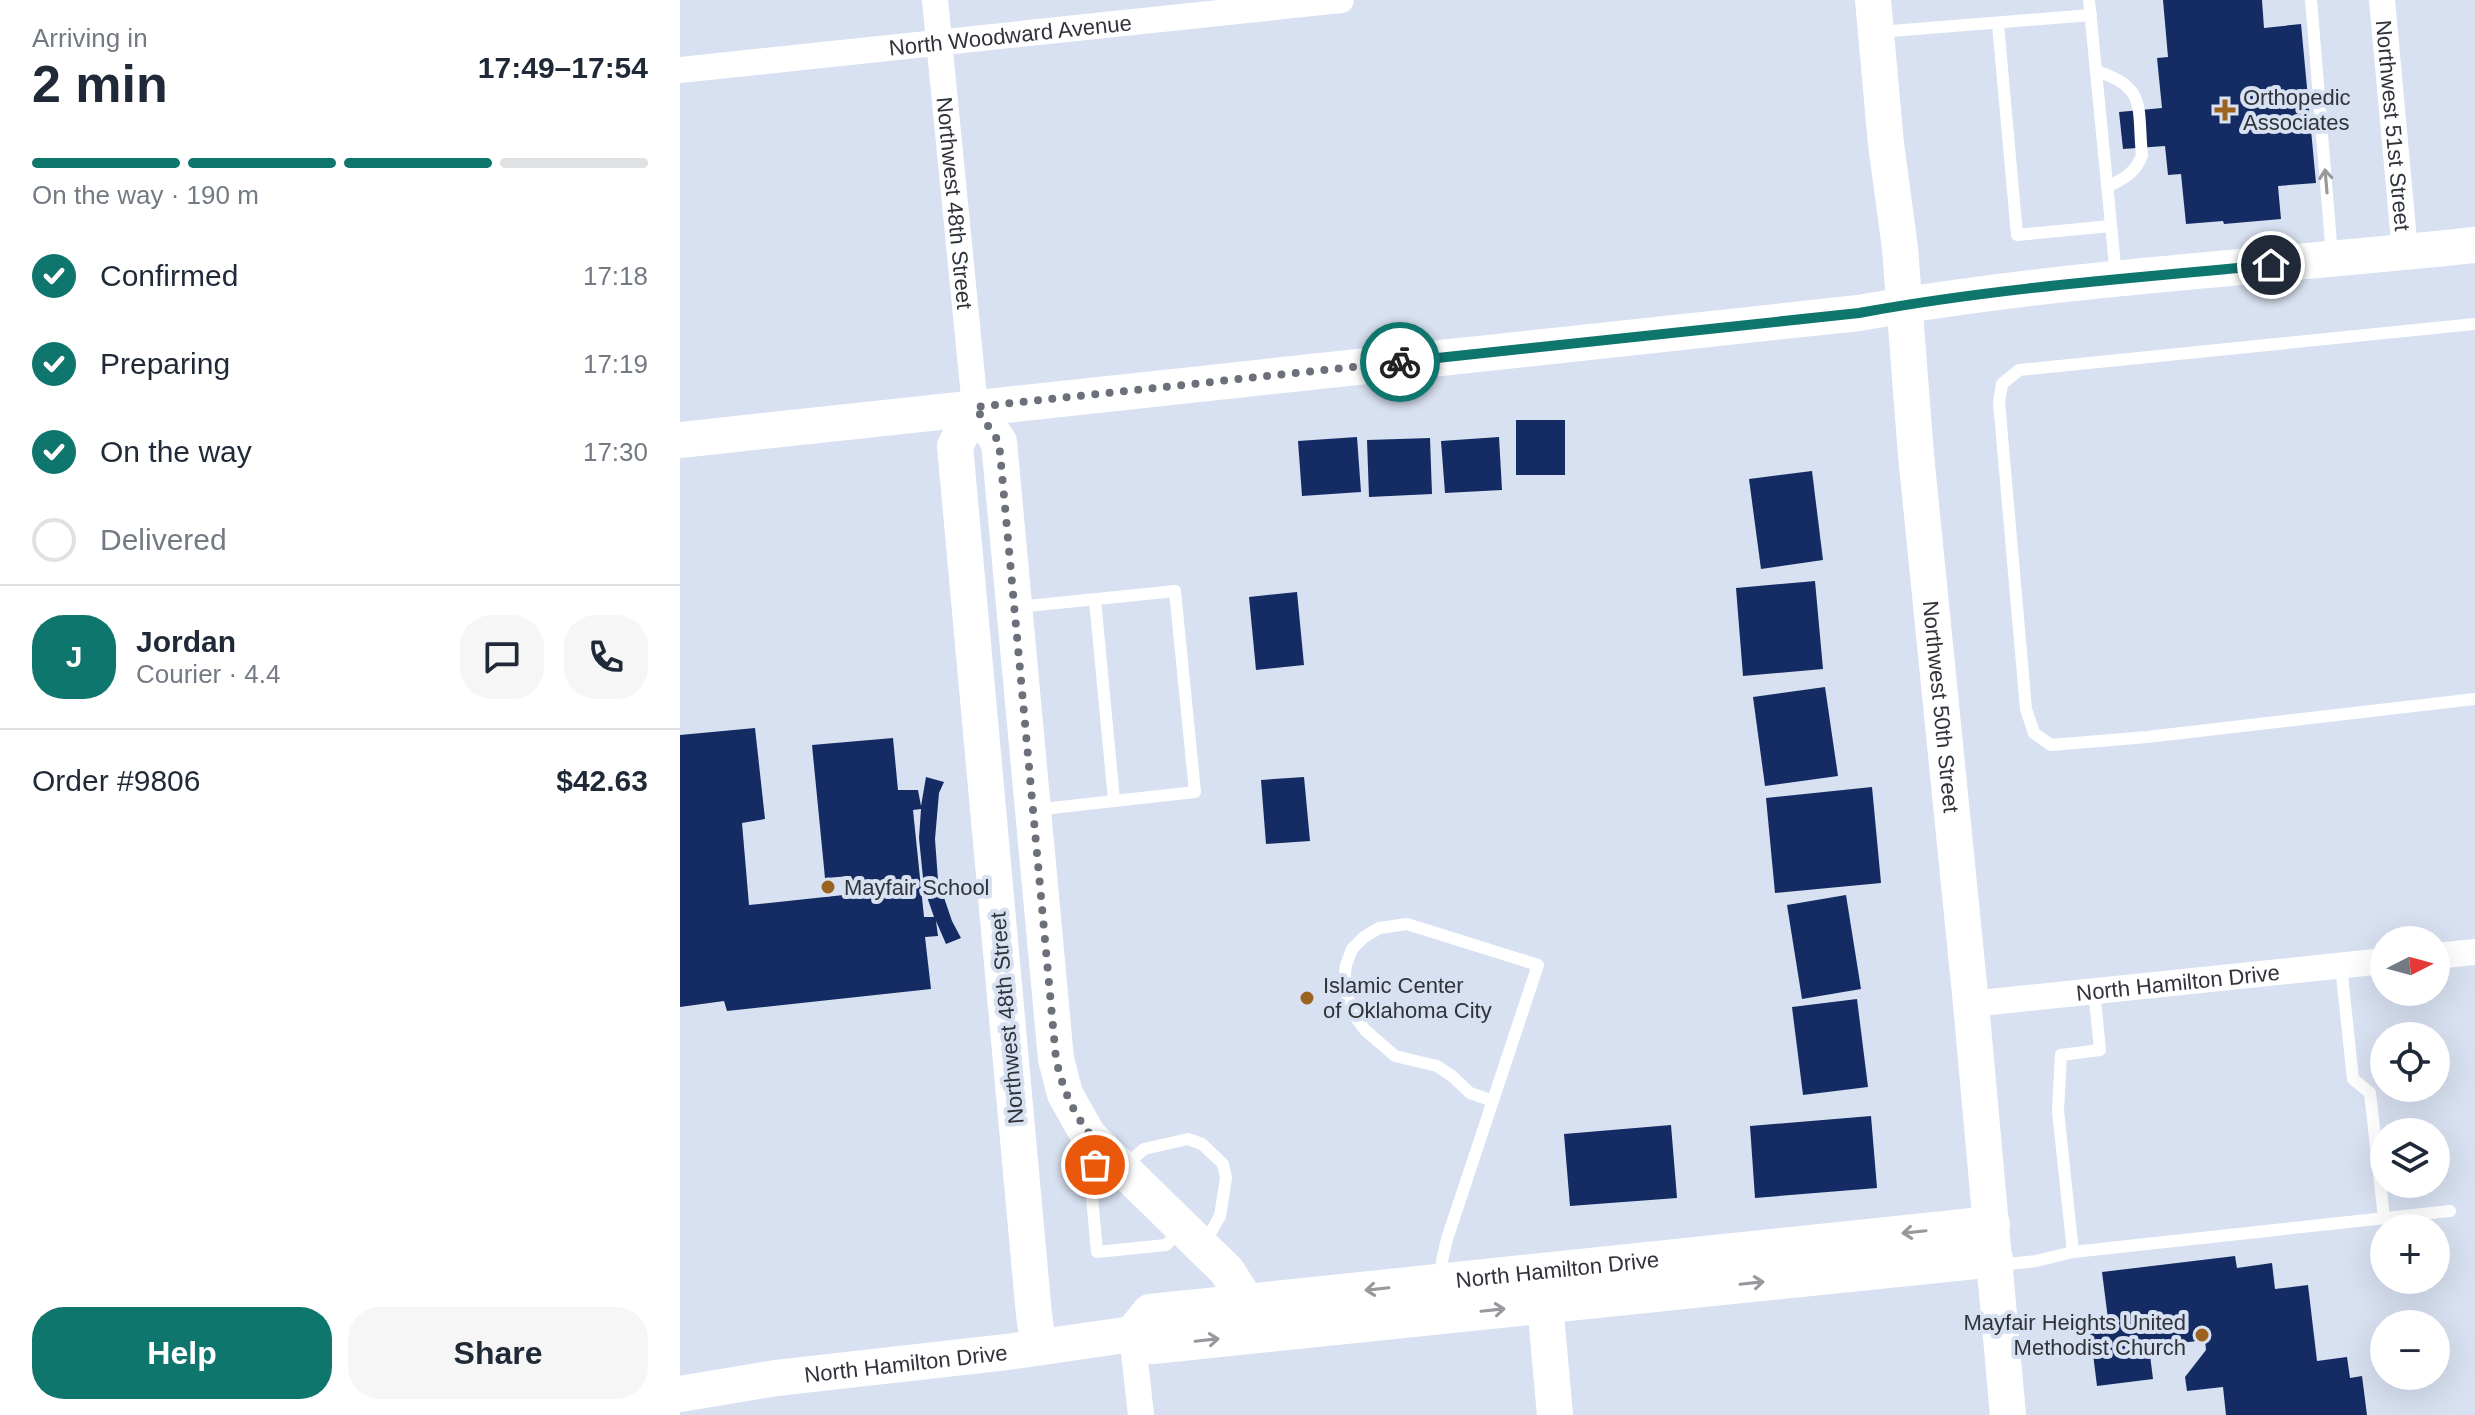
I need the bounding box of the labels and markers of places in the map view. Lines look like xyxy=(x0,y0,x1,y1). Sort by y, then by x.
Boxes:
place label: Orthopedic Associates xyxy=(2243,85,2351,135)
marker: Orthopedic Associates xyxy=(2214,99,2236,121)
pin xyxy=(2237,231,2305,299)
place label: Mayfair School xyxy=(844,875,990,900)
marker: Mayfair School xyxy=(819,878,837,896)
place label: Islamic Center of Oklahoma City xyxy=(1323,973,1492,1023)
marker: Islamic Center of Oklahoma City xyxy=(1298,989,1316,1007)
pin xyxy=(1061,1131,1129,1199)
place label: Mayfair Heights United Methodist Church xyxy=(1963,1310,2186,1360)
marker: Mayfair Heights United Methodist Church xyxy=(2193,1326,2211,1344)

